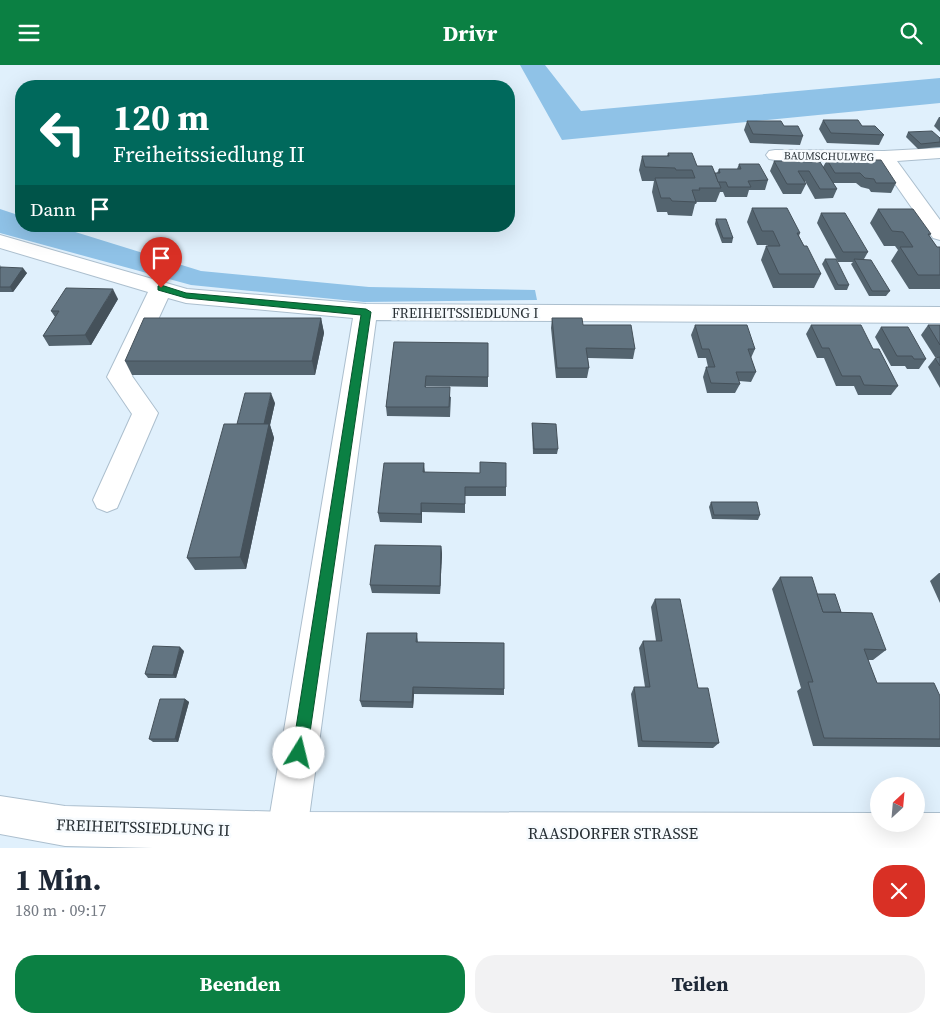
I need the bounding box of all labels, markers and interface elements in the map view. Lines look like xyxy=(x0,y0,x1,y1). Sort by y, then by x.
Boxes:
text: Drivr xyxy=(443,18,497,48)
icon: menu xyxy=(15,19,43,47)
icon: search xyxy=(897,19,925,47)
text: 120 m xyxy=(113,94,209,142)
icon: left xyxy=(30,100,95,165)
text: Freiheitssiedlung II xyxy=(113,139,305,169)
street label: BAUMSCHULWEG xyxy=(784,148,875,165)
icon: arrive xyxy=(86,195,114,223)
text: Dann xyxy=(30,196,76,222)
pin xyxy=(140,237,182,288)
icon: arrive xyxy=(147,244,175,272)
street label: FREIHEITSSIEDLUNG I xyxy=(392,303,538,323)
position arrow xyxy=(272,726,324,778)
north arrow xyxy=(870,777,925,833)
map controls xyxy=(870,777,925,832)
street label: FREIHEITSSIEDLUNG II xyxy=(56,813,230,841)
street label: RAASDORFER STRASSE xyxy=(528,822,699,844)
text: 1 Min. xyxy=(15,859,102,900)
button: close xyxy=(873,865,925,917)
text: 180 m · 09:17 xyxy=(15,899,106,921)
button: Beenden xyxy=(15,955,465,1013)
button: Teilen xyxy=(475,955,925,1013)

